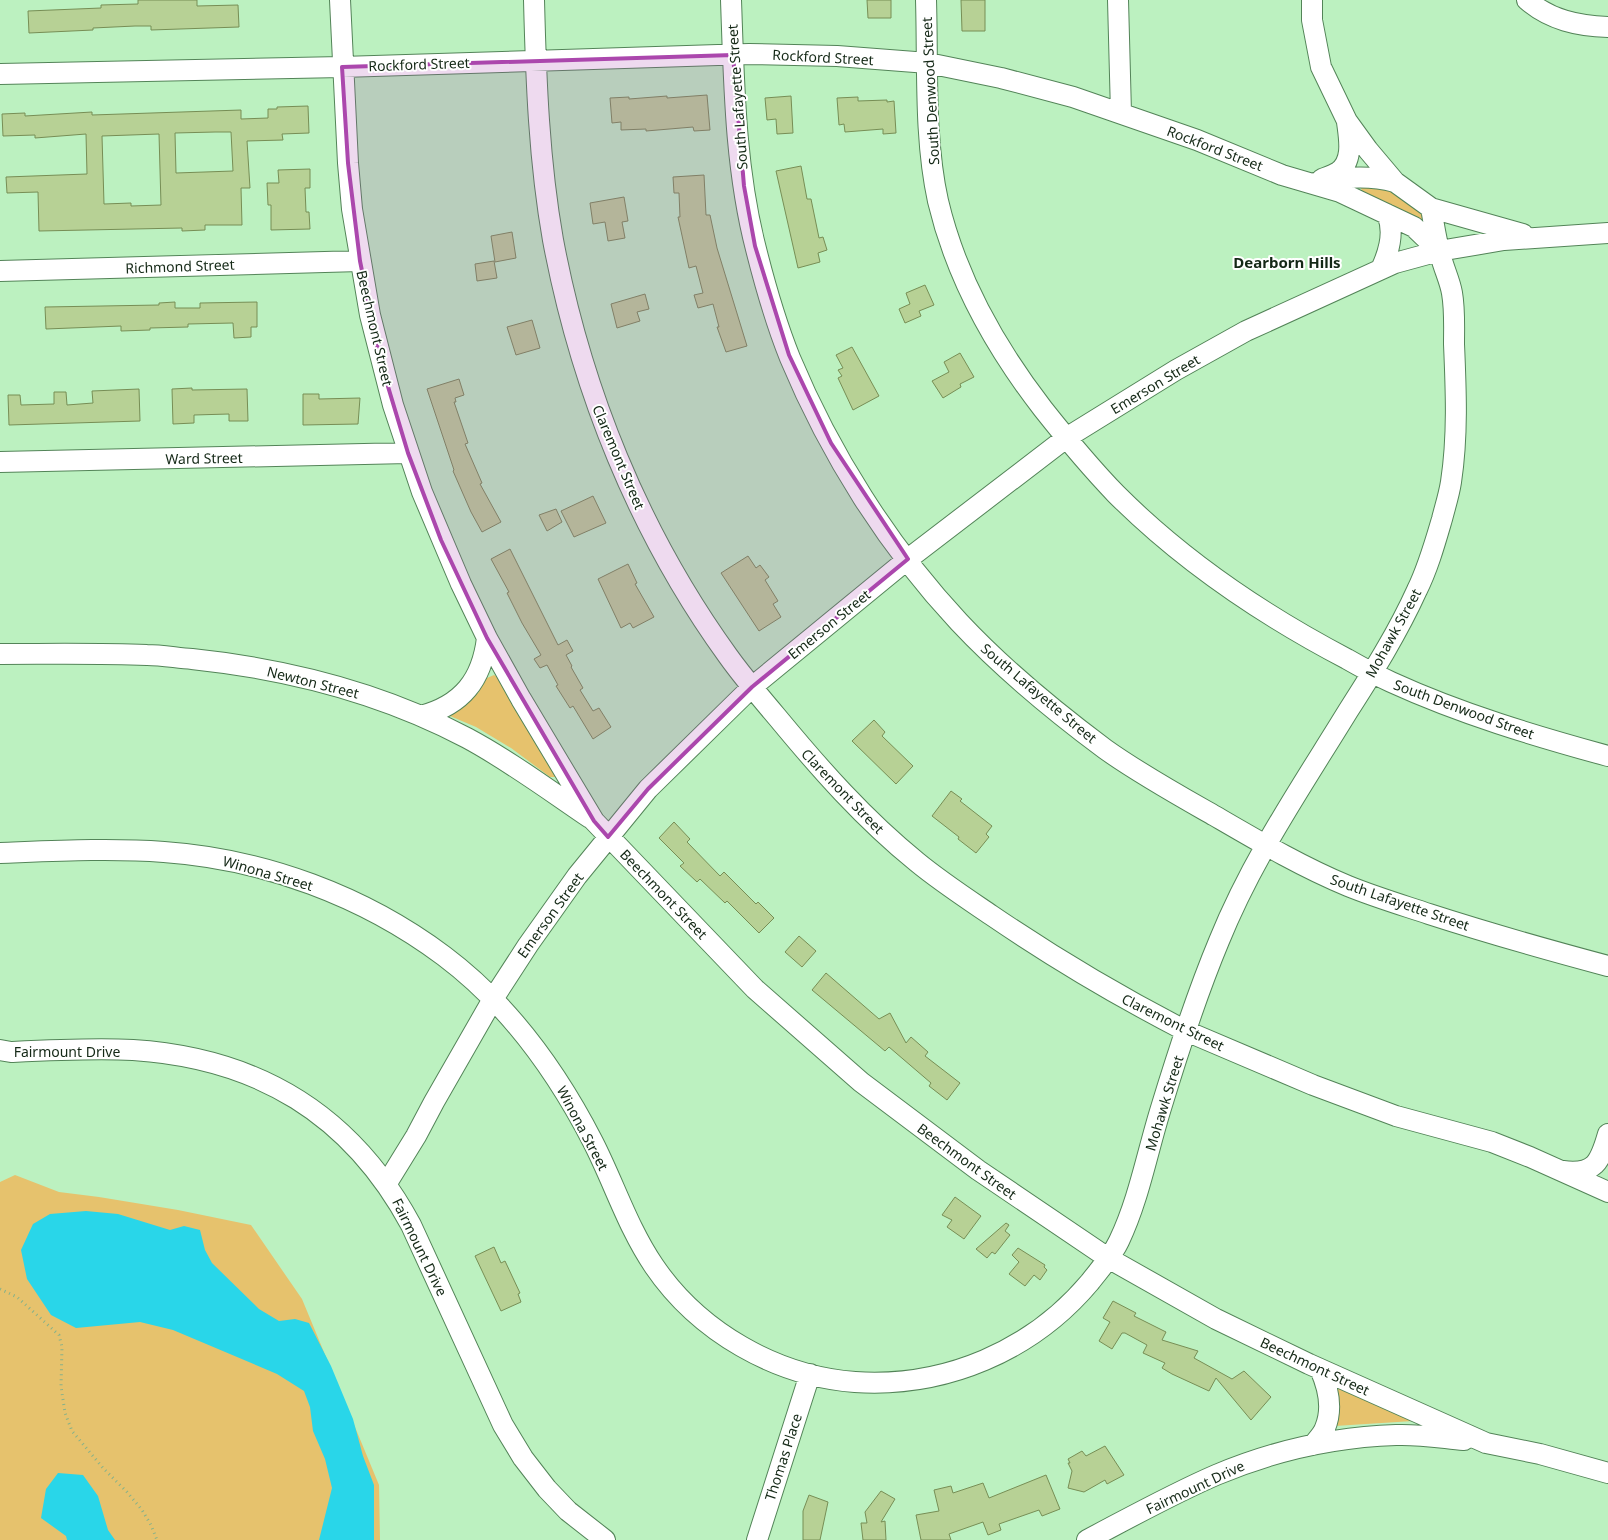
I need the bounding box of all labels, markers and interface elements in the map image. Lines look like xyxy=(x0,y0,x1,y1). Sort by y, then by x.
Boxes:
street label: South Denwood Street xyxy=(917,16,943,166)
street label: South Lafayette Street xyxy=(722,24,752,170)
street label: Rockford Street xyxy=(772,45,874,69)
street label: Rockford Street xyxy=(368,53,470,75)
street label: Rockford Street xyxy=(1164,121,1266,175)
district label: Dearborn Hills xyxy=(1233,252,1341,272)
street label: Richmond Street xyxy=(125,255,235,277)
street label: Beechmont Street xyxy=(352,268,398,388)
street label: Emerson Street xyxy=(1107,350,1203,418)
street label: Claremont Street xyxy=(588,402,650,512)
street label: Ward Street xyxy=(165,448,243,468)
street label: Emerson Street xyxy=(784,585,874,663)
street label: Mohawk Street xyxy=(1361,585,1425,681)
street label: South Lafayette Street xyxy=(977,639,1101,747)
street label: Newton Street xyxy=(265,661,361,703)
street label: South Denwood Street xyxy=(1391,675,1537,743)
street label: Claremont Street xyxy=(797,744,889,838)
street label: Beechmont Street xyxy=(616,845,712,943)
street label: Winona Street xyxy=(221,851,315,895)
street label: Emerson Street xyxy=(513,869,587,961)
street label: South Lafayette Street xyxy=(1328,869,1472,935)
street label: Claremont Street xyxy=(1119,989,1227,1055)
street label: Fairmount Drive xyxy=(14,1042,120,1061)
street label: Mohawk Street xyxy=(1140,1053,1188,1153)
street label: Winona Street xyxy=(553,1082,613,1174)
street label: Beechmont Street xyxy=(914,1119,1020,1203)
street label: Fairmount Drive xyxy=(388,1195,452,1299)
street label: Beechmont Street xyxy=(1257,1332,1373,1400)
street label: Thomas Place xyxy=(760,1411,806,1503)
street label: Fairmount Drive xyxy=(1143,1456,1247,1518)

